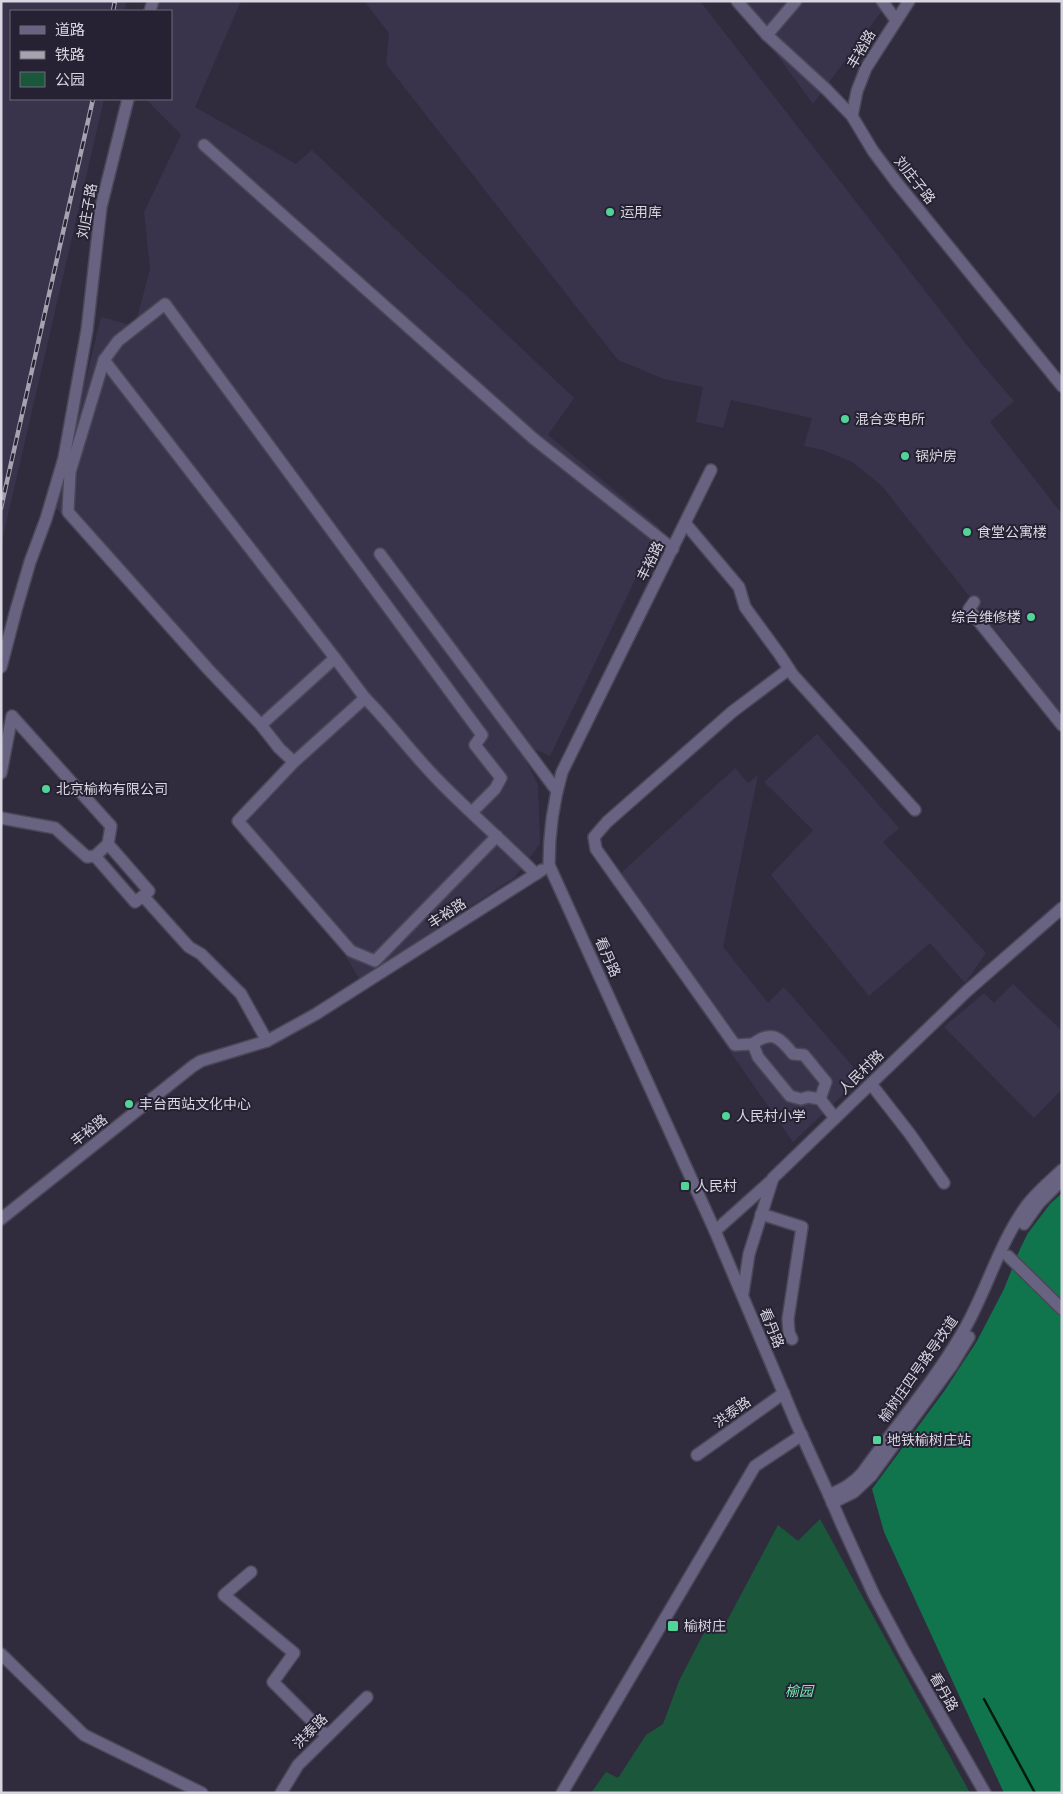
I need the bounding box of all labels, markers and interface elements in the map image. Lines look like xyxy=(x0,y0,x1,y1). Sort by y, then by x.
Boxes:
legend xyxy=(10,10,172,100)
text: 道路 xyxy=(55,21,85,39)
street label: 丰裕路 xyxy=(844,27,878,71)
text: 铁路 xyxy=(55,46,85,64)
text: 公园 xyxy=(55,71,85,89)
street label: 刘庄子路 xyxy=(891,153,939,207)
street label: 刘庄子路 xyxy=(74,182,100,240)
place label: 运用库 xyxy=(620,204,662,220)
marker: 运用库 xyxy=(604,206,616,218)
place label: 混合变电所 xyxy=(855,411,925,427)
marker: 混合变电所 xyxy=(839,413,851,425)
place label: 锅炉房 xyxy=(915,448,957,464)
marker: 锅炉房 xyxy=(899,450,911,462)
place label: 食堂公寓楼 xyxy=(977,524,1047,540)
marker: 食堂公寓楼 xyxy=(961,526,973,538)
street label: 丰裕路 xyxy=(634,539,666,583)
place label: 综合维修楼 xyxy=(951,609,1021,625)
marker: 综合维修楼 xyxy=(1025,611,1037,623)
place label: 北京榆构有限公司 xyxy=(56,781,168,797)
marker: 北京榆构有限公司 xyxy=(40,783,52,795)
street label: 丰裕路 xyxy=(425,895,469,931)
street label: 看丹路 xyxy=(592,935,624,979)
street label: 人民村路 xyxy=(835,1047,887,1097)
place label: 丰台西站文化中心 xyxy=(139,1096,251,1112)
marker: 丰台西站文化中心 xyxy=(123,1098,135,1110)
place label: 人民村小学 xyxy=(736,1108,806,1124)
marker: 人民村小学 xyxy=(720,1110,732,1122)
street label: 丰裕路 xyxy=(68,1111,110,1149)
place label: 人民村 xyxy=(695,1178,737,1194)
marker: 人民村 xyxy=(679,1180,691,1192)
street label: 看丹路 xyxy=(757,1306,787,1350)
street label: 榆树庄四号路导改道 xyxy=(875,1313,961,1425)
street label: 洪泰路 xyxy=(710,1393,754,1431)
place label: 地铁榆树庄站 xyxy=(887,1432,971,1448)
marker: 地铁榆树庄站 xyxy=(871,1434,883,1446)
place label: 榆树庄 xyxy=(684,1618,726,1634)
marker: 榆树庄 xyxy=(666,1619,680,1633)
street label: 看丹路 xyxy=(927,1670,961,1714)
park label: 榆园 xyxy=(785,1683,815,1699)
street label: 洪泰路 xyxy=(289,1710,331,1752)

